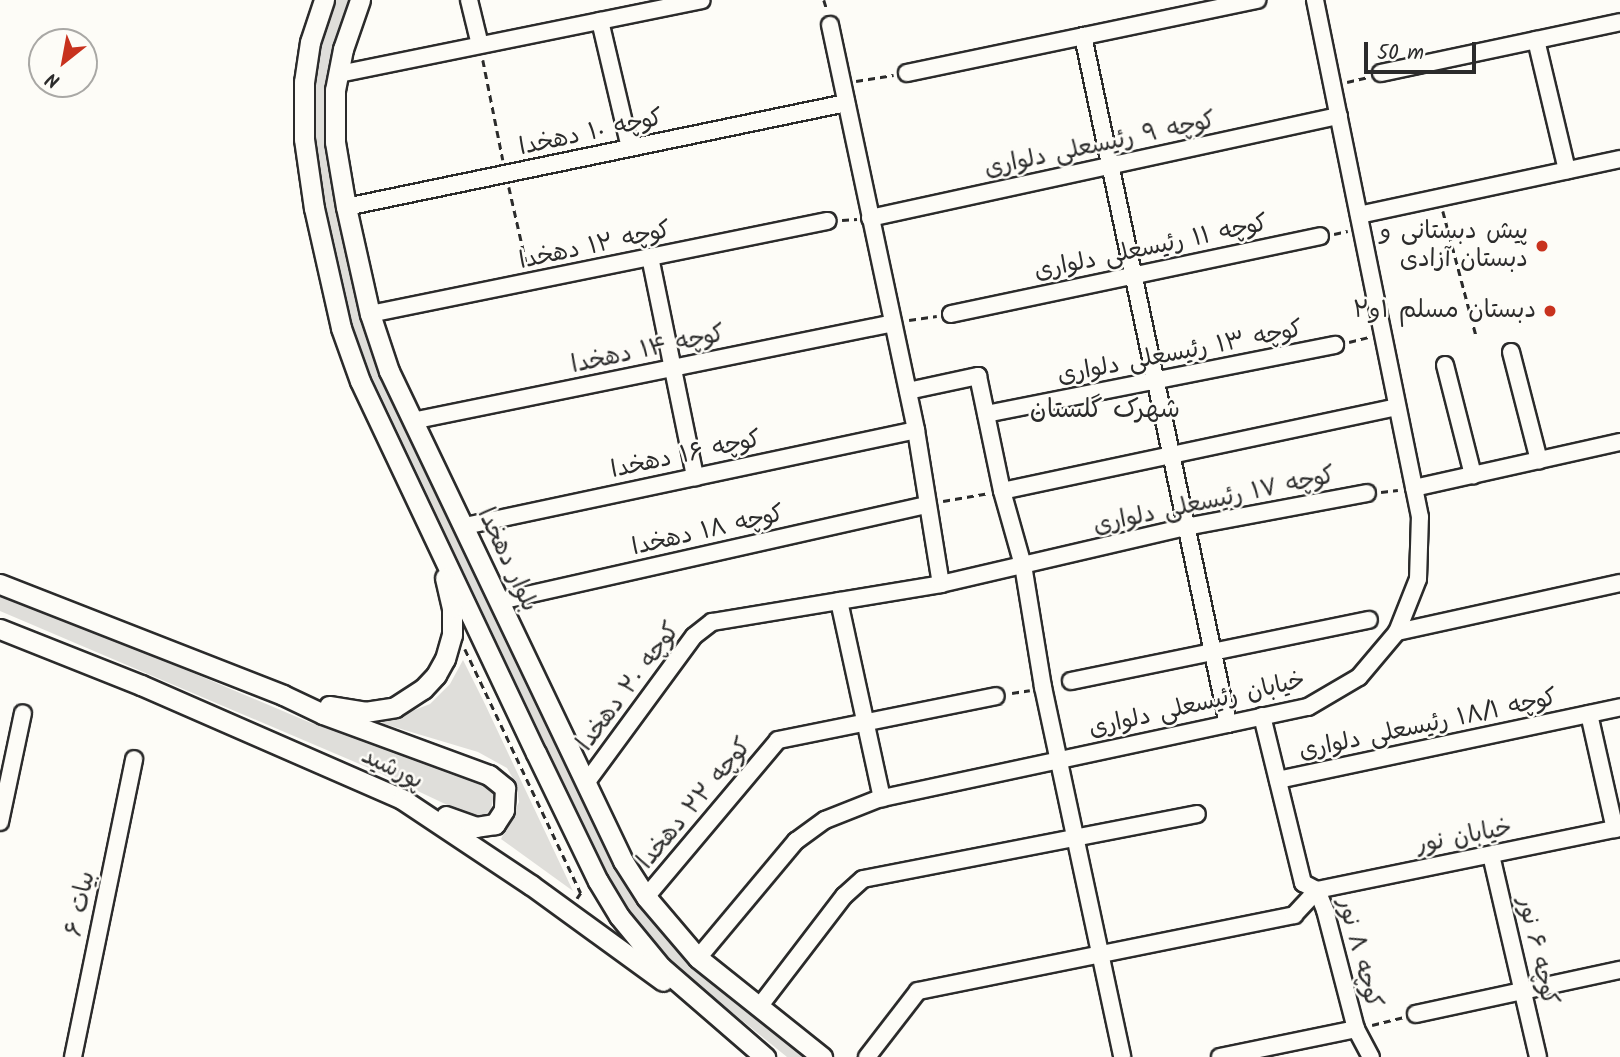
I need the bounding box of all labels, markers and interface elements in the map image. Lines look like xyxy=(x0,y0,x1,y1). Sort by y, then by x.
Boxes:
north arrow xyxy=(28,28,98,98)
scale bar xyxy=(1368,28,1480,72)
text: 50 m xyxy=(1377,37,1424,70)
text: N xyxy=(40,63,66,95)
street label: کوچه ۱۰ دهخدا xyxy=(517,104,665,162)
street label: کوچه ۹ رئیسعلی دلواری xyxy=(982,106,1218,184)
street label: کوچه ۱۱ رئیسعلی دلواری xyxy=(1032,209,1270,287)
street label: کوچه ۱۲ دهخدا xyxy=(517,216,673,276)
place label: پیش دبستانی و دبستان آزادی xyxy=(1380,218,1528,274)
marker: پیش دبستانی و دبستان آزادی xyxy=(1534,238,1550,254)
place label: دبستان مسلم ۱و۲ xyxy=(1353,297,1536,325)
marker: دبستان مسلم ۱و۲ xyxy=(1542,303,1558,319)
street label: کوچه ۱۳ رئیسعلی دلواری xyxy=(1055,315,1305,391)
street label: کوچه ۱۴ دهخدا xyxy=(569,320,727,380)
district label: شهرک گلستان xyxy=(1030,395,1180,427)
street label: کوچه ۱۶ دهخدا xyxy=(609,425,763,485)
street label: کوچه ۱۷ رئیسعلی دلواری xyxy=(1091,461,1337,541)
street label: کوچه ۱۸ دهخدا xyxy=(629,500,787,562)
street label: بلوار دهخدا xyxy=(470,504,544,616)
street label: کوچه ۲۰ دهخدا xyxy=(571,617,687,757)
street label: خیابان رئیسعلی دلواری xyxy=(1086,666,1308,744)
street label: کوچه ۱۸/۱ رئیسعلی دلواری xyxy=(1296,684,1560,766)
street label: کوچه ۲۲ دهخدا xyxy=(632,733,758,875)
street label: پورشید xyxy=(356,742,428,796)
street label: خیابان نور xyxy=(1414,814,1514,860)
street label: بیات ۶ xyxy=(60,869,102,939)
street label: کوچه ۶ نور xyxy=(1511,894,1563,1008)
street label: کوچه ۸ نور xyxy=(1330,895,1388,1011)

